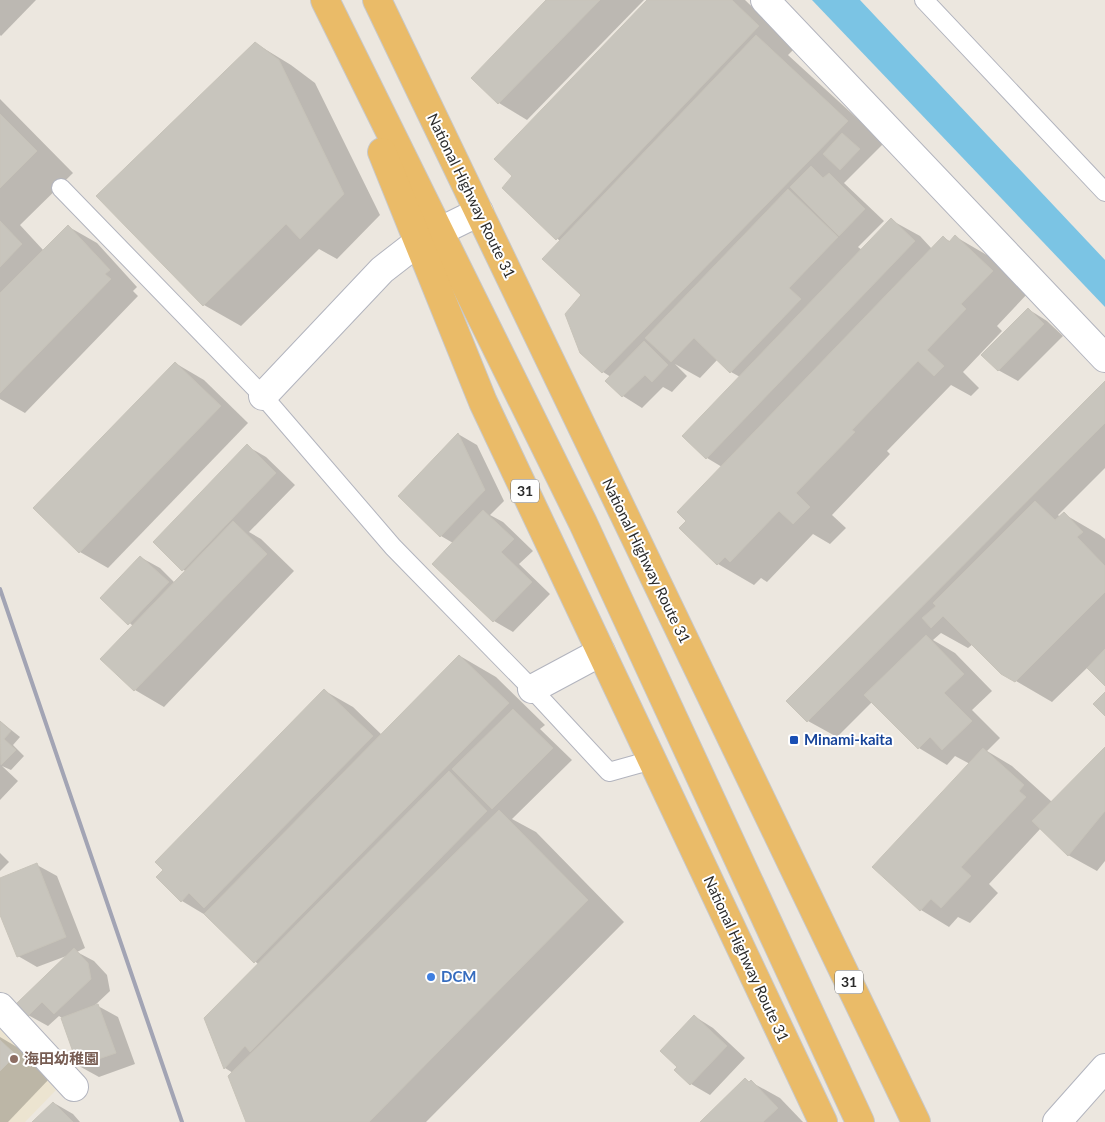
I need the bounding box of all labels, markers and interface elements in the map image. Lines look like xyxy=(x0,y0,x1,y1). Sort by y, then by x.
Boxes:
street label: National Highway Route 31 xyxy=(424,110,520,281)
street label: National Highway Route 31 xyxy=(599,475,695,646)
road number: 31 xyxy=(511,480,539,502)
place label: Minami-kaita xyxy=(804,730,893,748)
marker: Minami-kaita xyxy=(788,734,800,746)
street label: National Highway Route 31 xyxy=(700,873,793,1044)
place label: DCM xyxy=(441,967,477,985)
road number: 31 xyxy=(835,970,863,994)
marker: DCM xyxy=(425,971,437,983)
place label: 海田幼稚園 xyxy=(24,1049,99,1067)
marker: 海田幼稚園 xyxy=(8,1053,20,1065)

